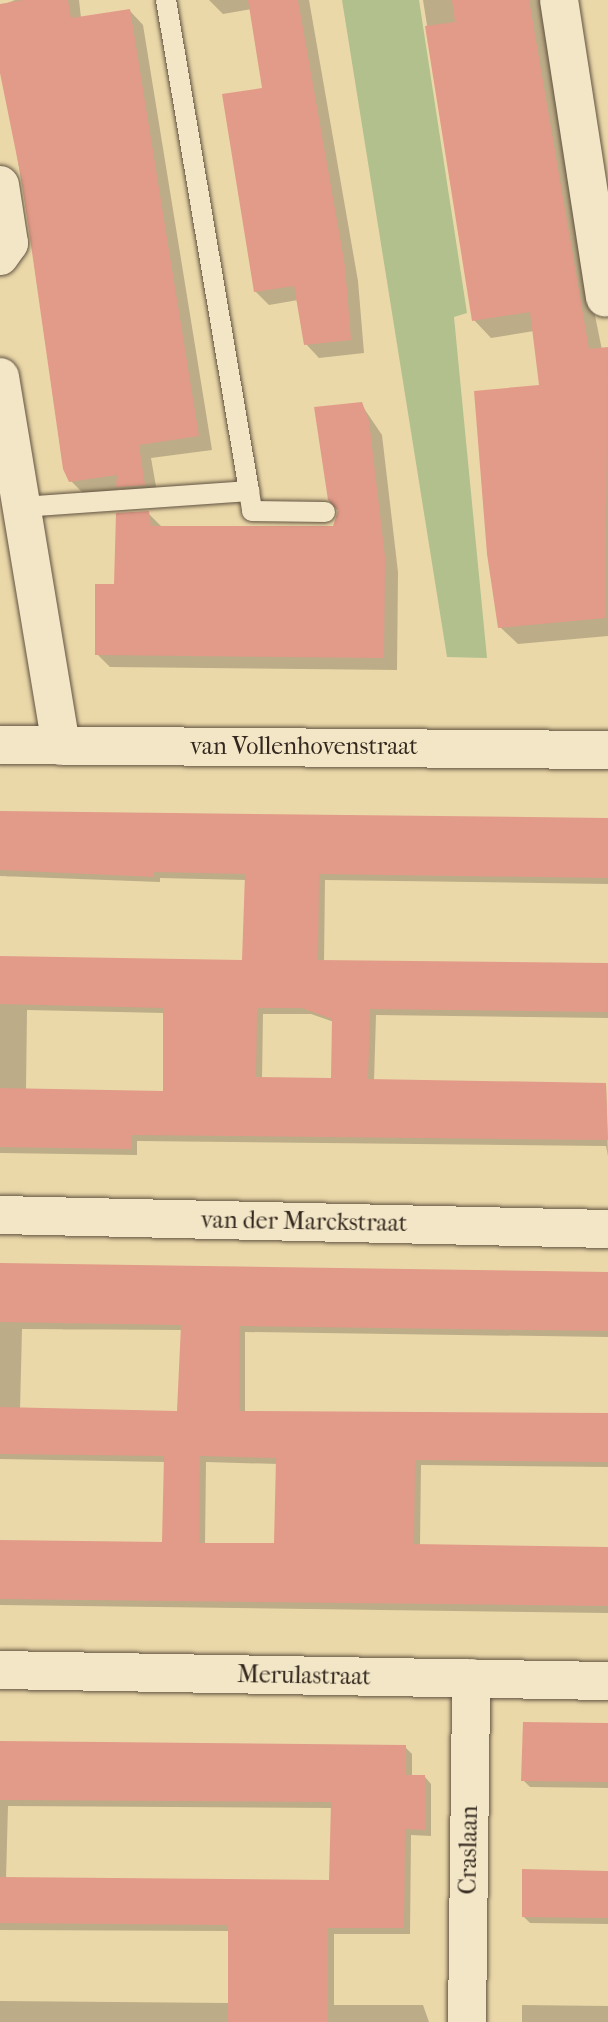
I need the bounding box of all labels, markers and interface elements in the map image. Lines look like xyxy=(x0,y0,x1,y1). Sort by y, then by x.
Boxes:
street label: van Vollenhovenstraat xyxy=(190,733,418,761)
street label: van der Marckstraat xyxy=(200,1206,408,1238)
street label: Merulastraat xyxy=(237,1660,371,1692)
street label: Craslaan xyxy=(454,1805,484,1895)

